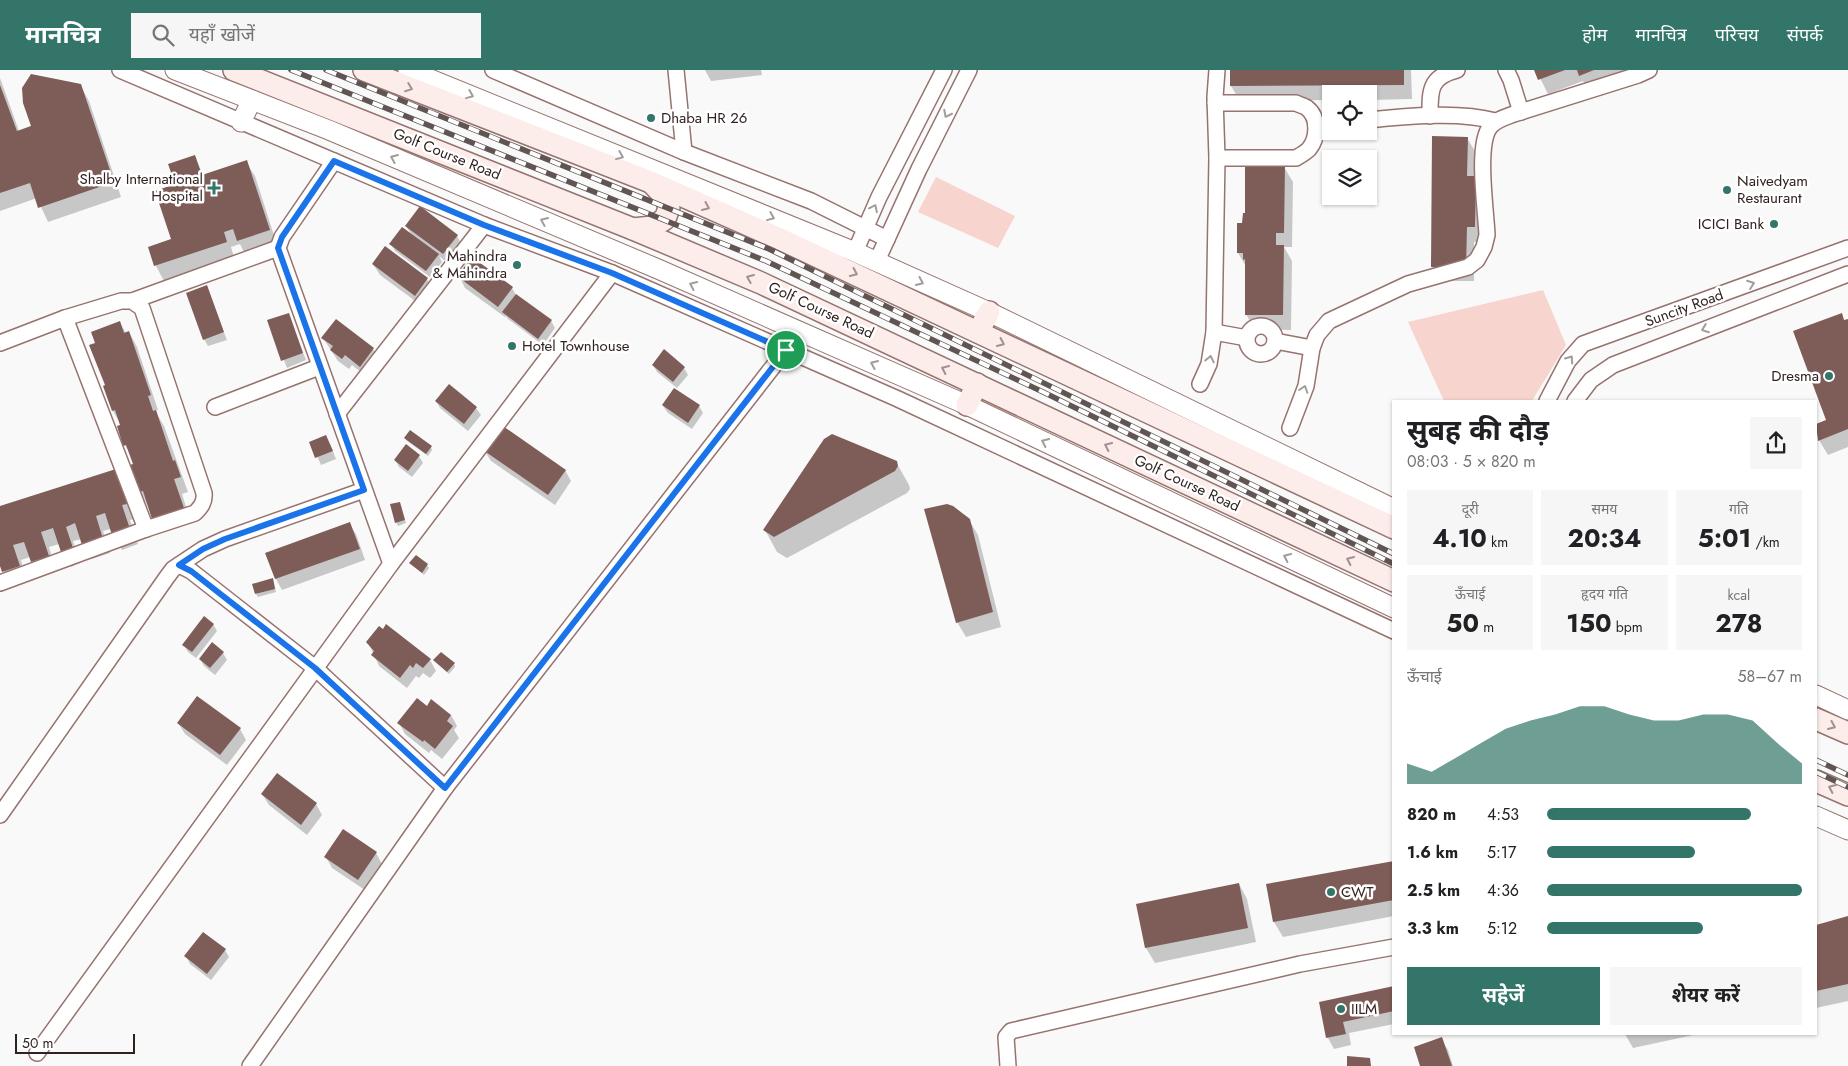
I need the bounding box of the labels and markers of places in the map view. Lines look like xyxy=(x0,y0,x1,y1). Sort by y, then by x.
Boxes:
place label: Dhaba HR 26 xyxy=(661,107,747,129)
marker: Dhaba HR 26 xyxy=(645,112,657,124)
place label: Shalby International Hospital xyxy=(79,168,203,207)
place label: Naivedyam Restaurant xyxy=(1737,170,1808,209)
marker: Shalby International Hospital xyxy=(207,181,221,195)
marker: Naivedyam Restaurant xyxy=(1721,184,1733,196)
place label: ICICI Bank xyxy=(1698,213,1764,235)
marker: ICICI Bank xyxy=(1768,218,1780,230)
place label: Mahindra & Mahindra xyxy=(432,245,507,284)
marker: Mahindra & Mahindra xyxy=(511,259,523,271)
pin xyxy=(765,329,807,371)
place label: Hotel Townhouse xyxy=(522,335,630,357)
marker: Hotel Townhouse xyxy=(506,340,518,352)
place label: Dresma xyxy=(1771,365,1819,387)
marker: Dresma xyxy=(1823,370,1835,382)
place label: CWT xyxy=(1341,881,1374,903)
marker: CWT xyxy=(1325,886,1337,898)
place label: IILM xyxy=(1351,998,1377,1020)
marker: IILM xyxy=(1335,1003,1347,1015)

